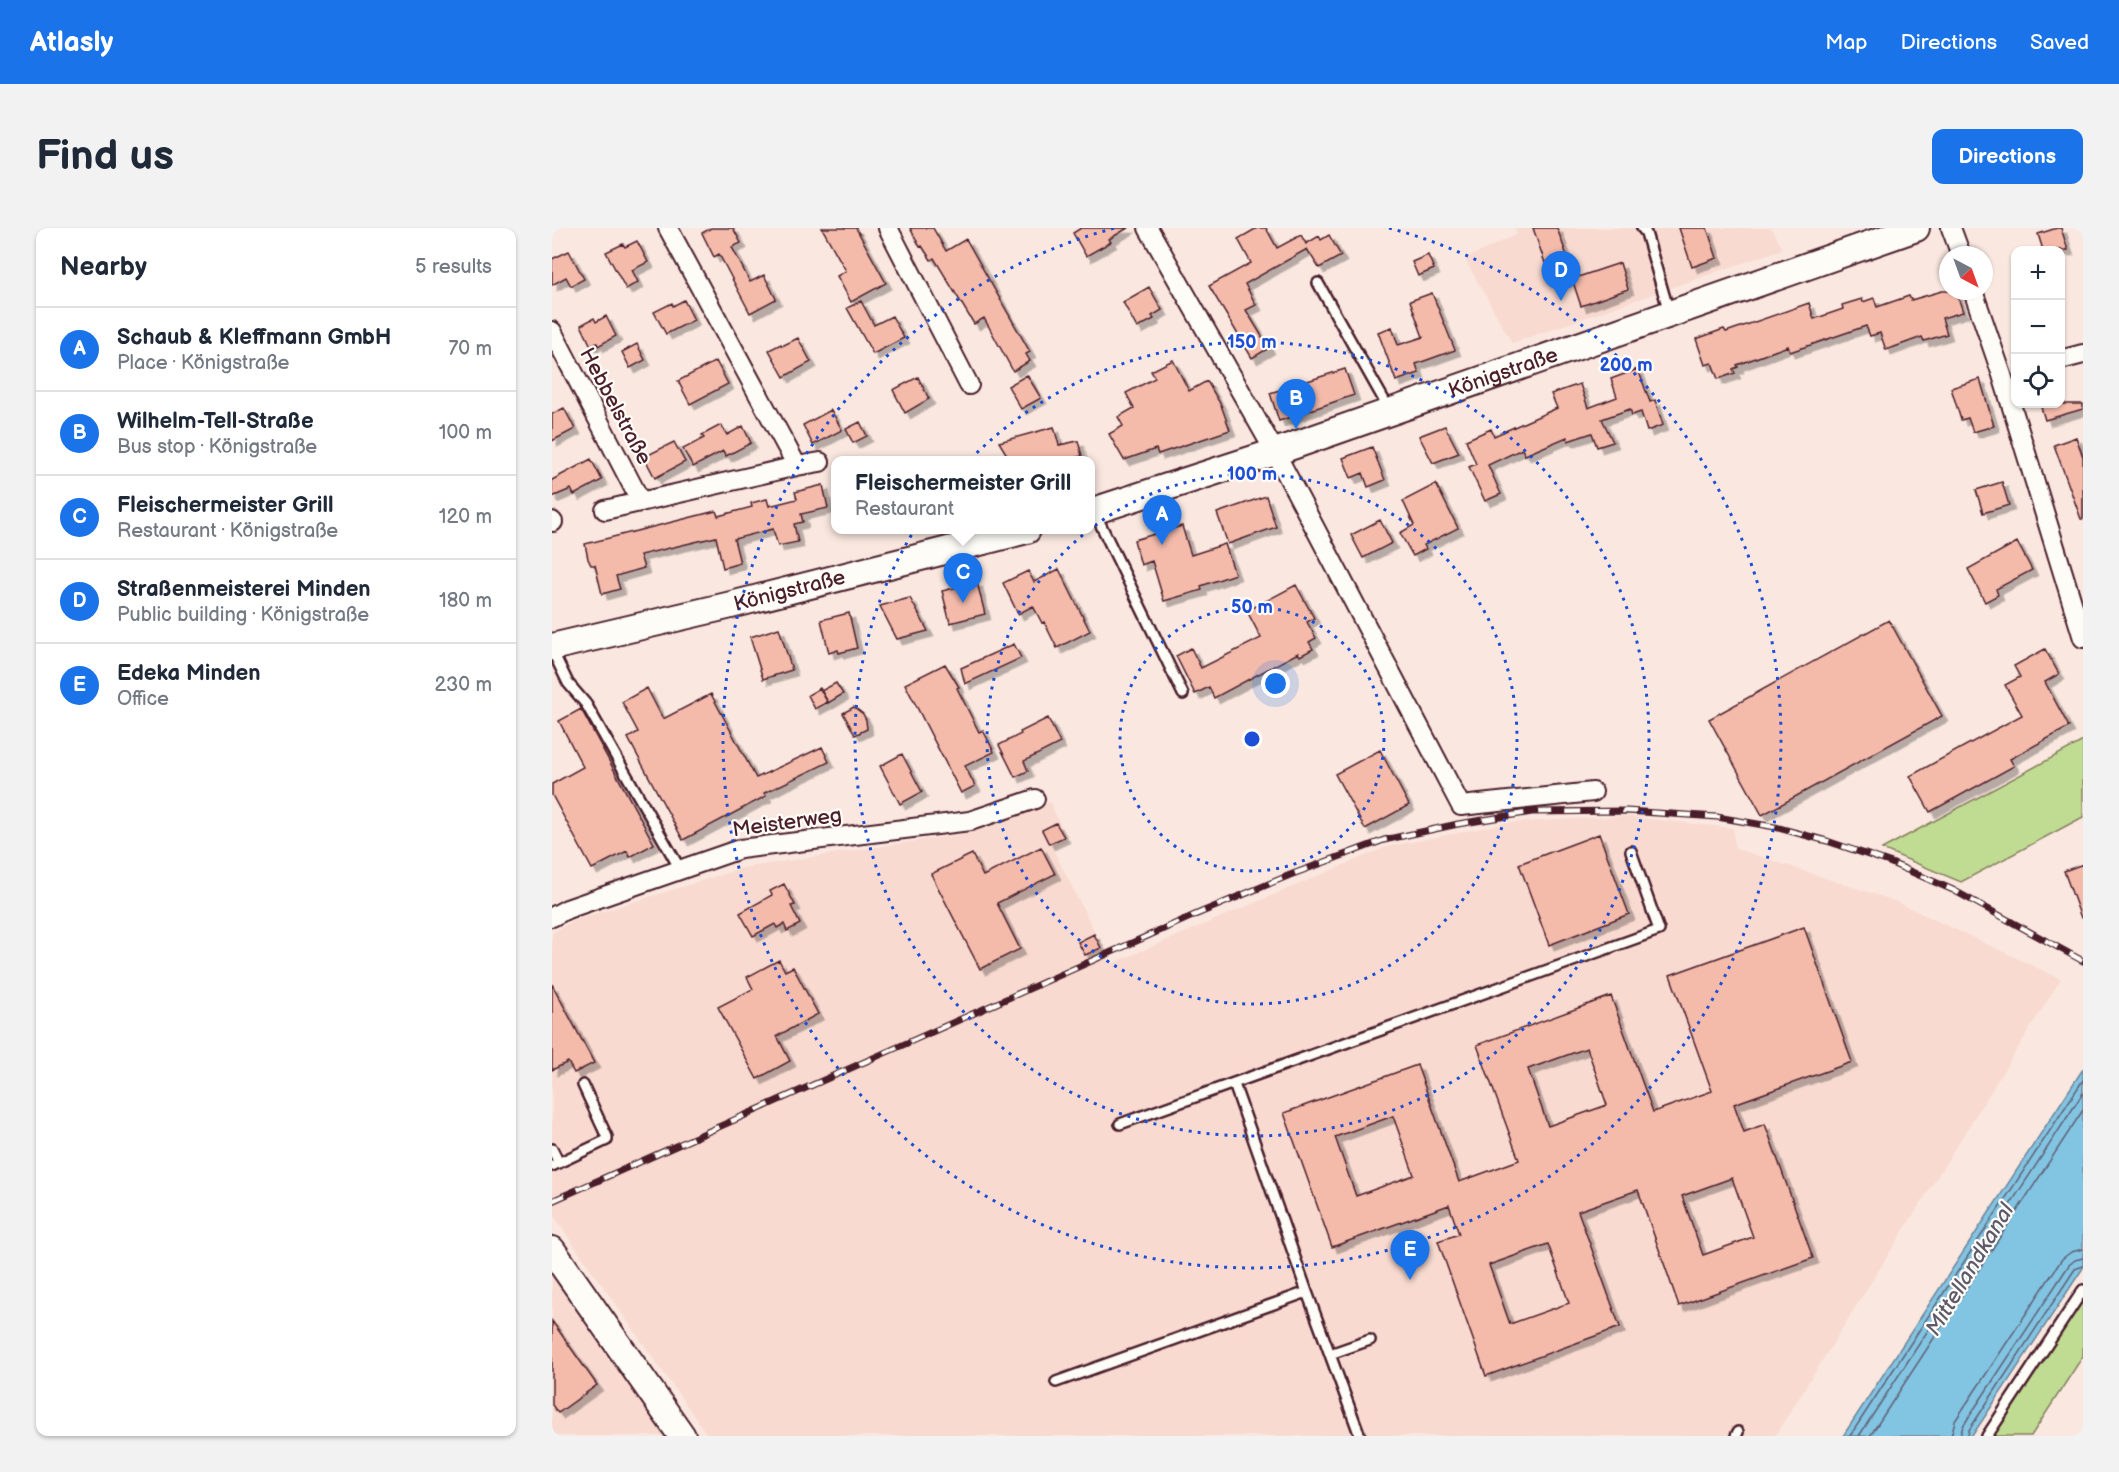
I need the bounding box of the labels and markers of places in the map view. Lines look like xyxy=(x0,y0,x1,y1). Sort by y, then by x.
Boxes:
pin: D xyxy=(1542,251,1580,301)
pin: B xyxy=(1276,380,1316,429)
pin: A xyxy=(1142,496,1182,545)
pin: C xyxy=(944,554,982,603)
centre of rings xyxy=(1242,729,1262,749)
pin: E xyxy=(1390,1230,1430,1280)

